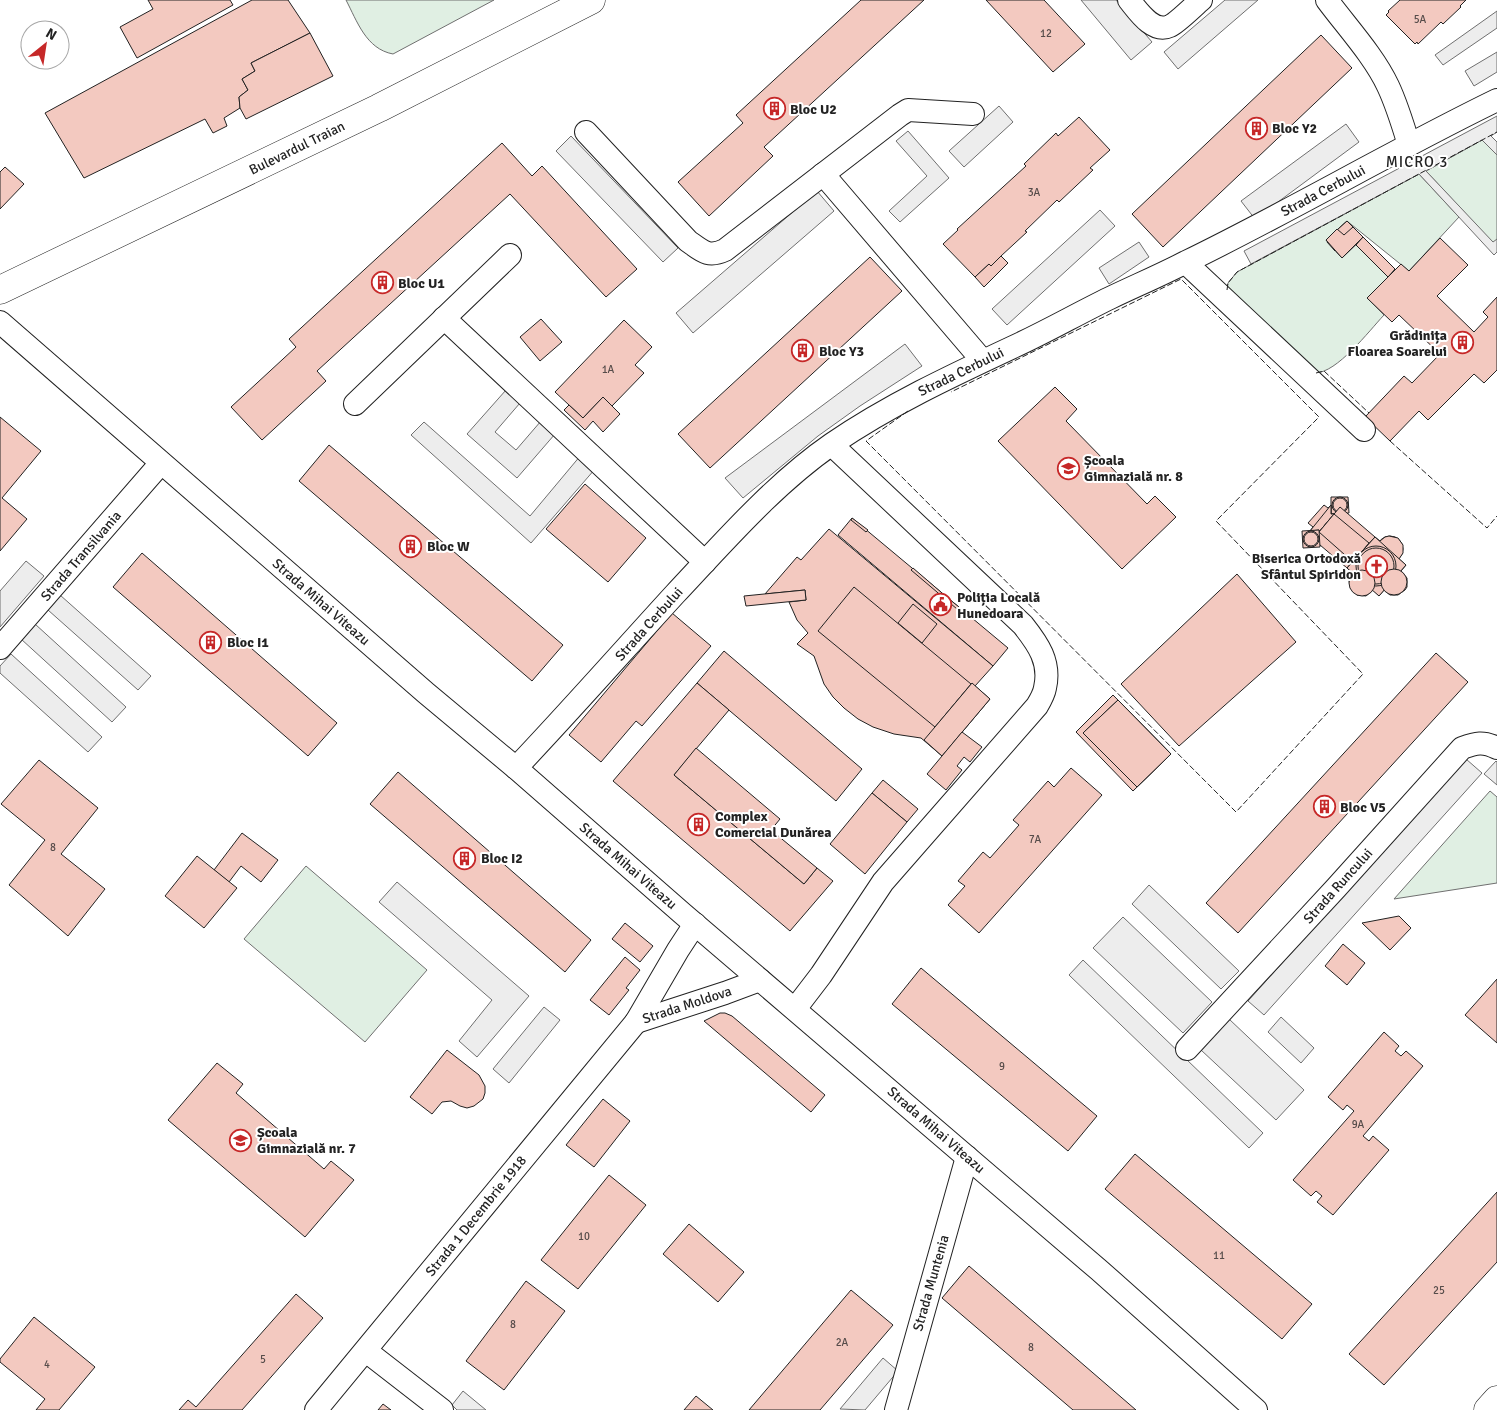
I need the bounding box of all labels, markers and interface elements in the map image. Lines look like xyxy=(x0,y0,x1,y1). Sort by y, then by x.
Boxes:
house number: 5A xyxy=(1414,13,1427,26)
north arrow xyxy=(20,20,70,70)
text: N xyxy=(43,24,60,44)
house number: 12 xyxy=(1040,27,1052,40)
building icon: Bloc U2 xyxy=(762,97,786,121)
place label: Bloc U2 xyxy=(790,101,837,118)
building icon: Bloc Y2 xyxy=(1244,116,1268,140)
street label: Bulevardul Traian xyxy=(246,117,348,179)
place label: Bloc Y2 xyxy=(1272,120,1317,137)
district label: MICRO 3 xyxy=(1386,153,1448,171)
street label: Strada Cerbului xyxy=(1278,162,1368,220)
house number: 3A xyxy=(1028,186,1041,199)
building icon: Bloc U1 xyxy=(370,271,394,295)
place label: Bloc U1 xyxy=(398,275,445,292)
place label: Grădinița Floarea Soarelui xyxy=(1348,327,1447,360)
building icon: Grădinița Floarea Soarelui xyxy=(1451,331,1475,355)
building icon: Bloc Y3 xyxy=(791,339,815,363)
place label: Bloc Y3 xyxy=(819,343,864,360)
street label: Strada Cerbului xyxy=(915,344,1007,400)
house number: 1A xyxy=(602,363,615,376)
place label: Școala Gimnazială nr. 8 xyxy=(1084,452,1183,485)
school or university icon: Școala Gimnazială nr. 8 xyxy=(1056,456,1080,480)
street label: Strada Transilvania xyxy=(37,507,125,605)
building icon: Bloc W xyxy=(399,534,423,558)
place label: Bloc W xyxy=(427,538,470,555)
place label: Biserica Ortodoxă Sfântul Spiridon xyxy=(1252,550,1361,583)
church icon: Biserica Ortodoxă Sfântul Spiridon xyxy=(1365,554,1389,578)
street label: Strada Mihai Viteazu xyxy=(269,555,373,649)
street label: Strada Cerbului xyxy=(611,584,687,664)
place label: Poliția Locală Hunedoara xyxy=(957,589,1040,622)
public building icon: Poliția Locală Hunedoara xyxy=(929,593,953,617)
building icon: Bloc I1 xyxy=(199,630,223,654)
place label: Bloc I1 xyxy=(227,634,269,651)
building icon: Bloc V5 xyxy=(1312,795,1336,819)
place label: Bloc V5 xyxy=(1340,799,1386,816)
place label: Complex Comercial Dunărea xyxy=(715,808,831,841)
building icon: Complex Comercial Dunărea xyxy=(687,812,711,836)
street label: Strada Mihai Viteazu xyxy=(576,819,680,913)
house number: 7A xyxy=(1029,833,1042,846)
house number: 8 xyxy=(50,841,56,854)
street label: Strada Runcului xyxy=(1300,845,1376,927)
building icon: Bloc I2 xyxy=(453,846,477,870)
place label: Bloc I2 xyxy=(481,850,523,867)
street label: Strada Moldova xyxy=(640,983,734,1027)
house number: 9 xyxy=(999,1060,1005,1073)
street label: Strada Mihai Viteazu xyxy=(884,1083,988,1177)
house number: 9A xyxy=(1352,1118,1365,1131)
place label: Școala Gimnazială nr. 7 xyxy=(257,1124,356,1157)
school or university icon: Școala Gimnazială nr. 7 xyxy=(229,1128,253,1152)
street label: Strada 1 Decembrie 1918 xyxy=(422,1152,530,1280)
house number: 10 xyxy=(578,1230,590,1243)
street label: Strada Muntenia xyxy=(909,1233,953,1333)
house number: 11 xyxy=(1213,1249,1225,1262)
house number: 25 xyxy=(1433,1284,1445,1297)
house number: 8 xyxy=(510,1318,516,1331)
house number: 2A xyxy=(836,1336,849,1349)
house number: 8 xyxy=(1028,1341,1034,1354)
house number: 5 xyxy=(260,1353,266,1366)
house number: 4 xyxy=(44,1358,50,1371)

